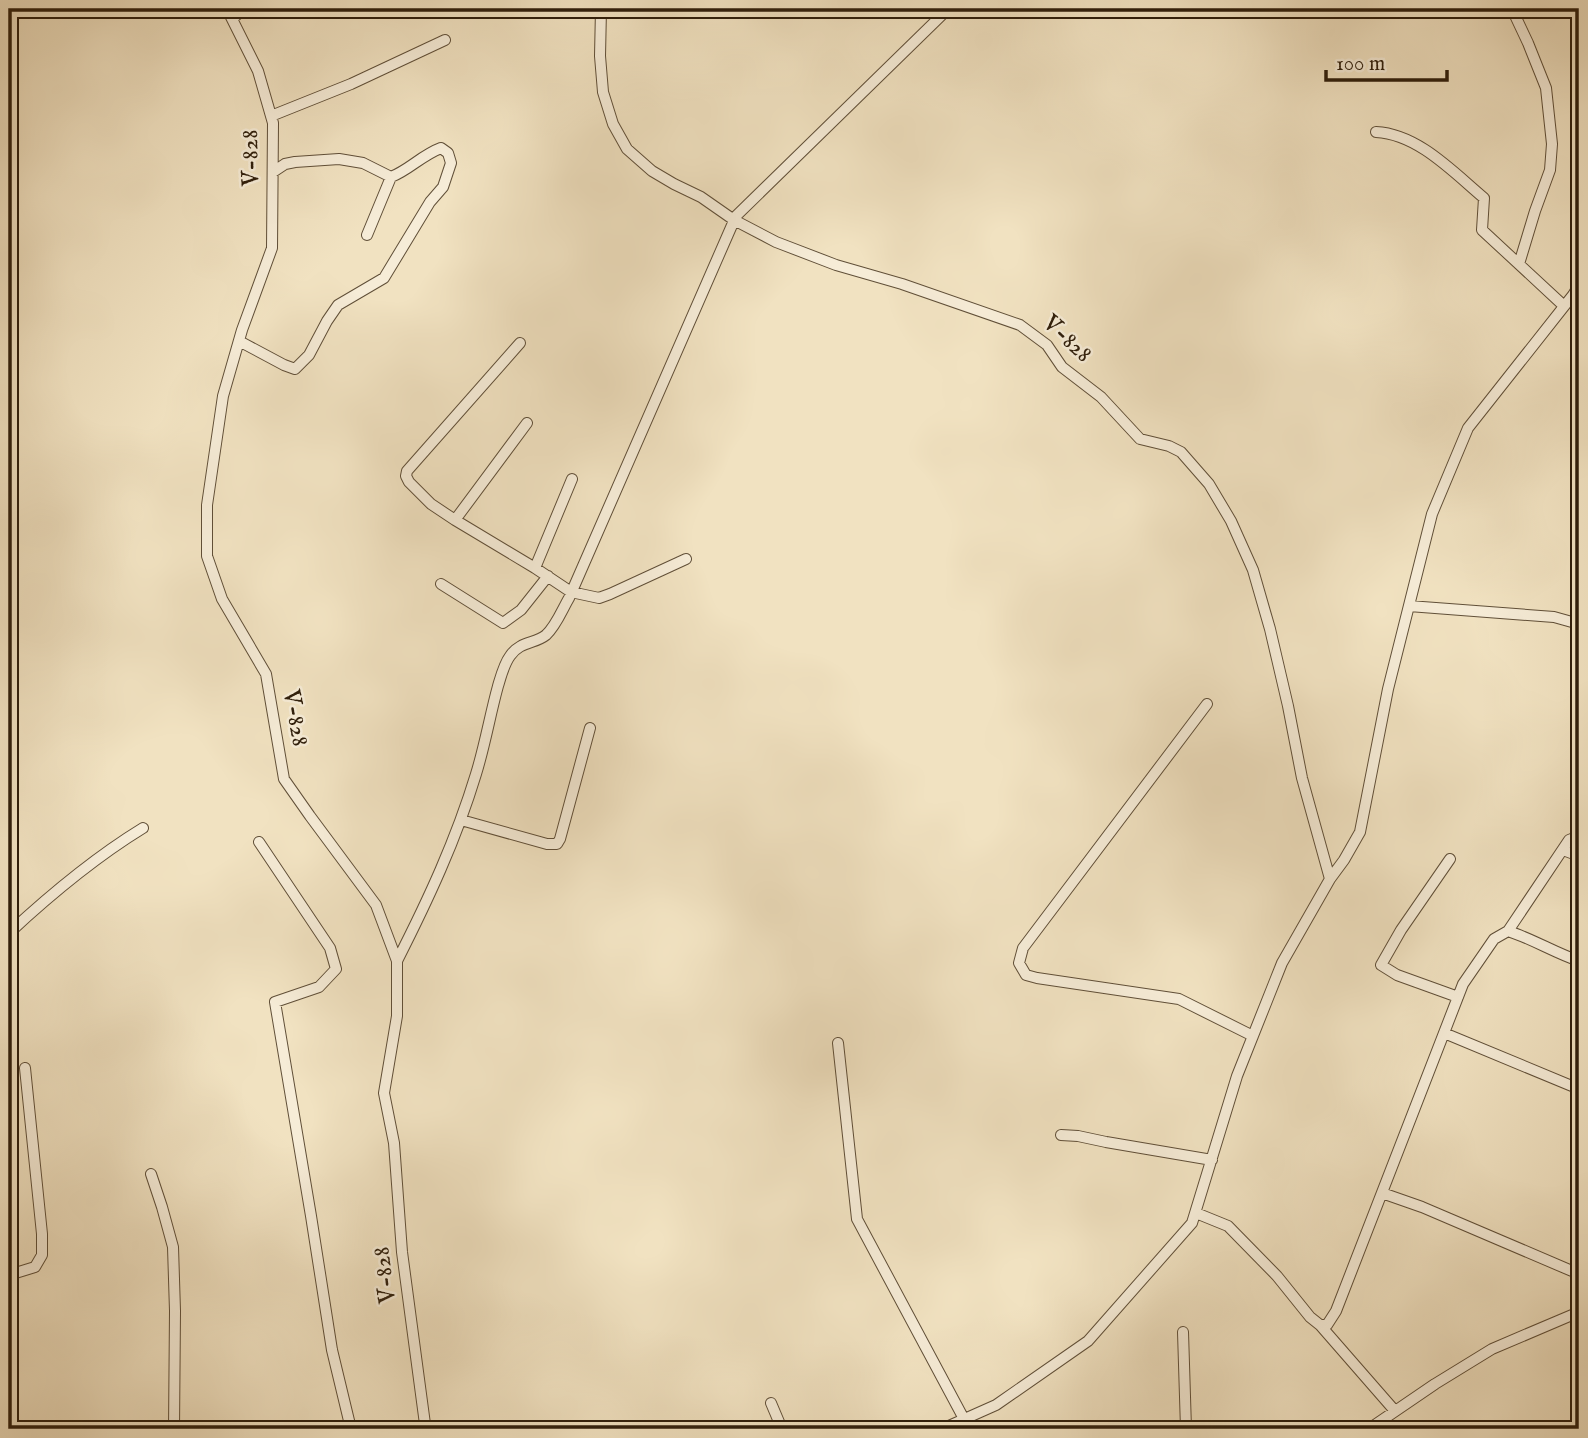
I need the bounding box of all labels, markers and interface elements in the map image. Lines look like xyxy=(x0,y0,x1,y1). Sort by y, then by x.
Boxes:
scale bar xyxy=(1326,38,1446,82)
text: 100 m xyxy=(1336,51,1385,78)
street label: V-828 xyxy=(235,129,267,188)
street label: V-828 xyxy=(1035,308,1098,370)
street label: V-828 xyxy=(275,686,315,749)
street label: V-828 xyxy=(366,1245,404,1306)

